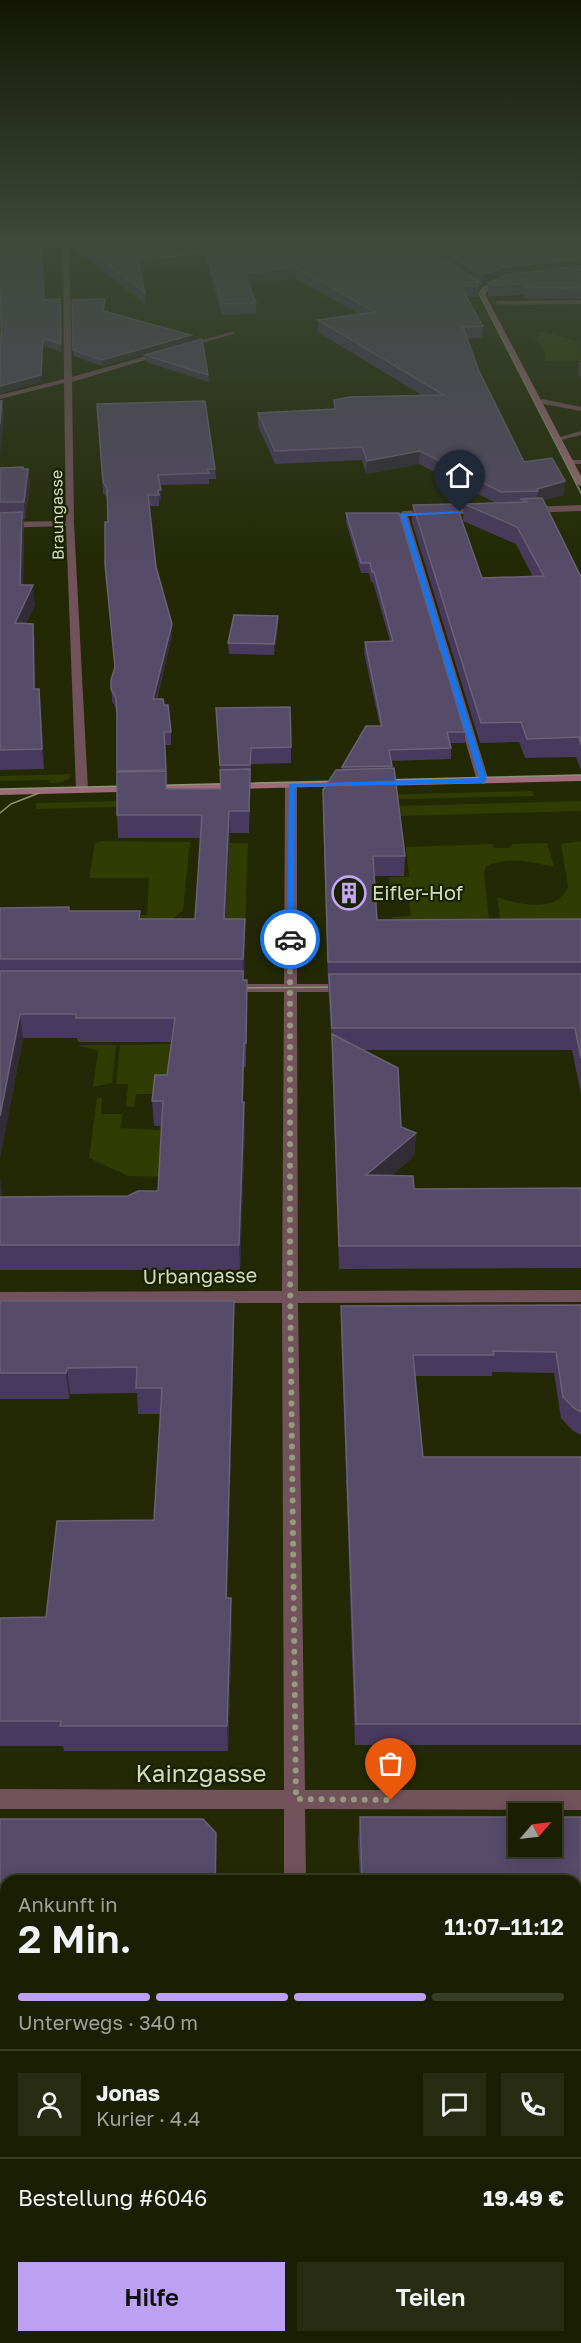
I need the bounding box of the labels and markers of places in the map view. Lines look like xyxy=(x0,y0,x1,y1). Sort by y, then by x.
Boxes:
pin xyxy=(434,450,485,512)
building icon: Eifler-Hof xyxy=(331,875,367,911)
place label: Eifler-Hof xyxy=(372,880,463,904)
pin xyxy=(365,1738,416,1800)

